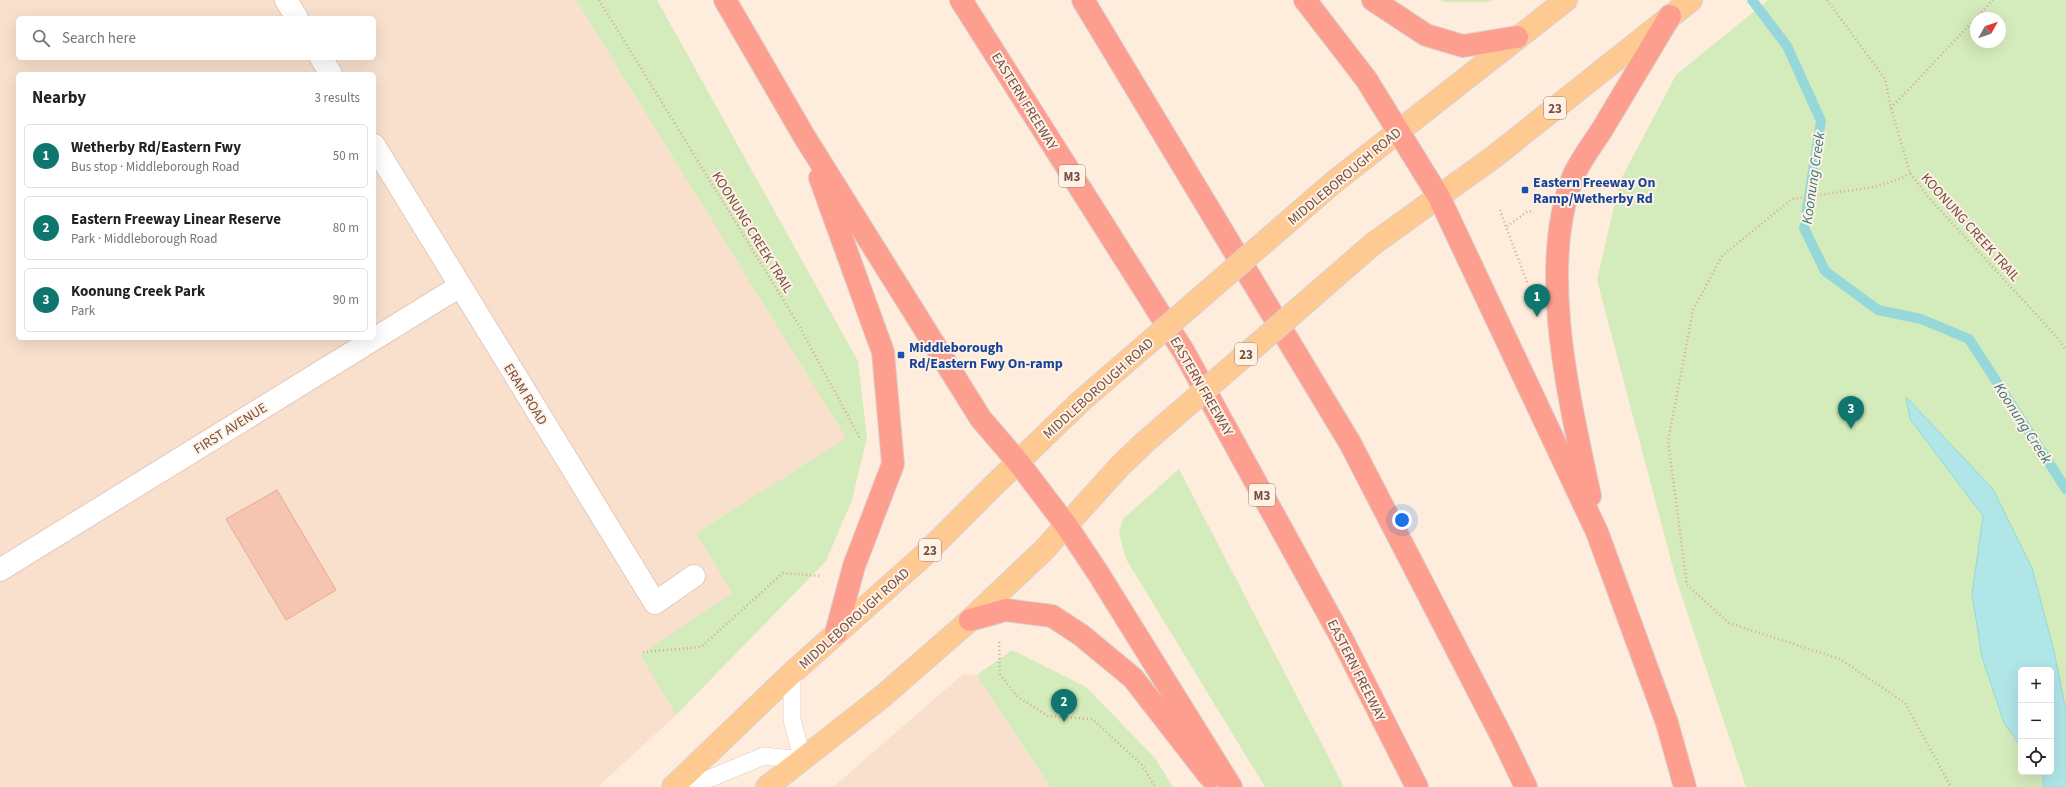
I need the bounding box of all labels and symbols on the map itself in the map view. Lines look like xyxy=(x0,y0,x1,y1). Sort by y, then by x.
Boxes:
north arrow xyxy=(1970,12,2006,48)
street label: EASTERN FREEWAY xyxy=(986,49,1062,154)
road number: 23 xyxy=(1544,97,1566,119)
street label: MIDDLEBOROUGH ROAD xyxy=(1283,123,1406,230)
water label: Koonung Creek xyxy=(1797,130,1830,226)
road number: M3 xyxy=(1059,165,1085,187)
street label: KOONUNG CREEK TRAIL xyxy=(707,168,798,297)
street label: KOONUNG CREEK TRAIL xyxy=(1916,169,2025,287)
place label: Eastern Freeway On Ramp/Wetherby Rd xyxy=(1533,173,1655,209)
marker: Eastern Freeway On Ramp/Wetherby Rd xyxy=(1520,185,1530,195)
pin: 1 xyxy=(1524,284,1550,317)
street label: MIDDLEBOROUGH ROAD xyxy=(1039,333,1158,444)
street label: EASTERN FREEWAY xyxy=(1165,333,1238,440)
place label: Middleborough Rd/Eastern Fwy On-ramp xyxy=(909,338,1063,374)
road number: 23 xyxy=(1235,343,1257,365)
marker: Middleborough Rd/Eastern Fwy On-ramp xyxy=(896,350,906,360)
street label: ERAM ROAD xyxy=(498,360,552,429)
water label: Koonung Creek xyxy=(1988,379,2057,469)
pin: 3 xyxy=(1838,396,1864,429)
street label: FIRST AVENUE xyxy=(190,398,271,459)
road number: M3 xyxy=(1249,484,1275,506)
your location xyxy=(1392,510,1412,530)
road number: 23 xyxy=(919,539,941,561)
street label: MIDDLEBOROUGH ROAD xyxy=(795,563,914,674)
street label: EASTERN FREEWAY xyxy=(1322,616,1391,725)
pin: 2 xyxy=(1051,689,1077,722)

